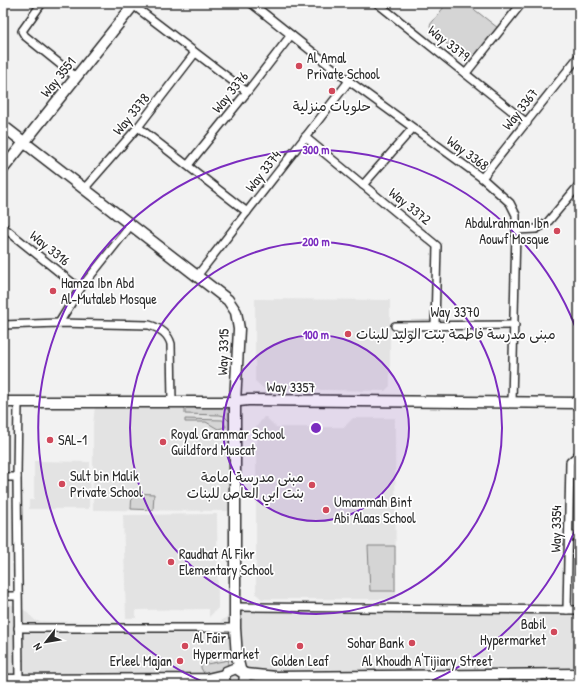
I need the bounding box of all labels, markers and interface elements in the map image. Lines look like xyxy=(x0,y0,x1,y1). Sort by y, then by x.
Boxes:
street label: Way 3379 xyxy=(424,20,474,66)
place label: Al Amal Private School xyxy=(307,48,380,83)
street label: Way 3551 xyxy=(36,53,80,101)
marker: Al Amal Private School xyxy=(294,61,304,71)
street label: Way 3376 xyxy=(207,67,253,117)
street label: Way 3367 xyxy=(497,84,543,134)
marker: حلويات منزلية xyxy=(327,86,337,96)
street label: Way 3378 xyxy=(108,89,154,139)
place label: حلويات منزلية xyxy=(293,96,371,116)
street label: Way 3368 xyxy=(443,131,493,175)
text: 300 m xyxy=(302,141,330,158)
street label: Way 3374 xyxy=(240,146,286,196)
street label: Way 3372 xyxy=(385,183,436,230)
place label: Abdulrahman Ibn Aouwf Mosque xyxy=(465,213,549,249)
street label: Way 3316 xyxy=(26,226,75,271)
marker: Abdulrahman Ibn Aouwf Mosque xyxy=(552,226,562,236)
text: 200 m xyxy=(302,233,330,250)
place label: Hamza Ibn Abd Al-Mutaleb Mosque xyxy=(61,273,157,309)
marker: Hamza Ibn Abd Al-Mutaleb Mosque xyxy=(48,286,58,296)
street label: Way 3370 xyxy=(431,302,480,322)
place label: مبنى مدرسة فاطمة بنت الوليد للبنات xyxy=(356,324,556,344)
text: 100 m xyxy=(303,326,329,343)
street label: Way 3315 xyxy=(212,328,234,376)
marker: مبنى مدرسة فاطمة بنت الوليد للبنات xyxy=(343,329,353,339)
street label: Way 3357 xyxy=(267,377,316,397)
centre of rings xyxy=(309,421,323,435)
place label: Royal Grammar School Guildford Muscat xyxy=(171,424,285,459)
place label: SAL-1 xyxy=(58,430,87,449)
marker: SAL-1 xyxy=(45,435,55,445)
marker: Royal Grammar School Guildford Muscat xyxy=(158,437,168,447)
place label: Sult bin Malik Private School xyxy=(70,466,143,501)
place label: مبنى مدرسة امامة بنت ابي العاص للبنات xyxy=(187,467,304,506)
marker: Sult bin Malik Private School xyxy=(57,479,67,489)
marker: مبنى مدرسة امامة بنت ابي العاص للبنات xyxy=(307,480,317,490)
place label: Umammah Bint Abi Alaas School xyxy=(334,492,416,527)
marker: Umammah Bint Abi Alaas School xyxy=(321,505,331,515)
street label: Way 3354 xyxy=(546,505,566,553)
place label: Raudhat Al Fikr Elementary School xyxy=(179,544,274,580)
marker: Raudhat Al Fikr Elementary School xyxy=(166,557,176,567)
place label: Babil Hypermarket xyxy=(480,614,546,650)
north arrow xyxy=(26,622,66,662)
marker: Babil Hypermarket xyxy=(549,627,559,637)
place label: Al Fair Hypermarket xyxy=(193,628,259,664)
place label: Sohar Bank xyxy=(347,633,404,652)
marker: Sohar Bank xyxy=(407,638,417,648)
text: N xyxy=(30,641,45,653)
marker: Al Fair Hypermarket xyxy=(180,641,190,651)
marker: Golden Leaf xyxy=(295,641,305,651)
place label: Erleel Majan xyxy=(110,651,172,671)
place label: Golden Leaf xyxy=(271,651,329,670)
street label: Al Khoudh A'Tijiary Street xyxy=(362,651,492,671)
marker: Erleel Majan xyxy=(175,656,185,666)

